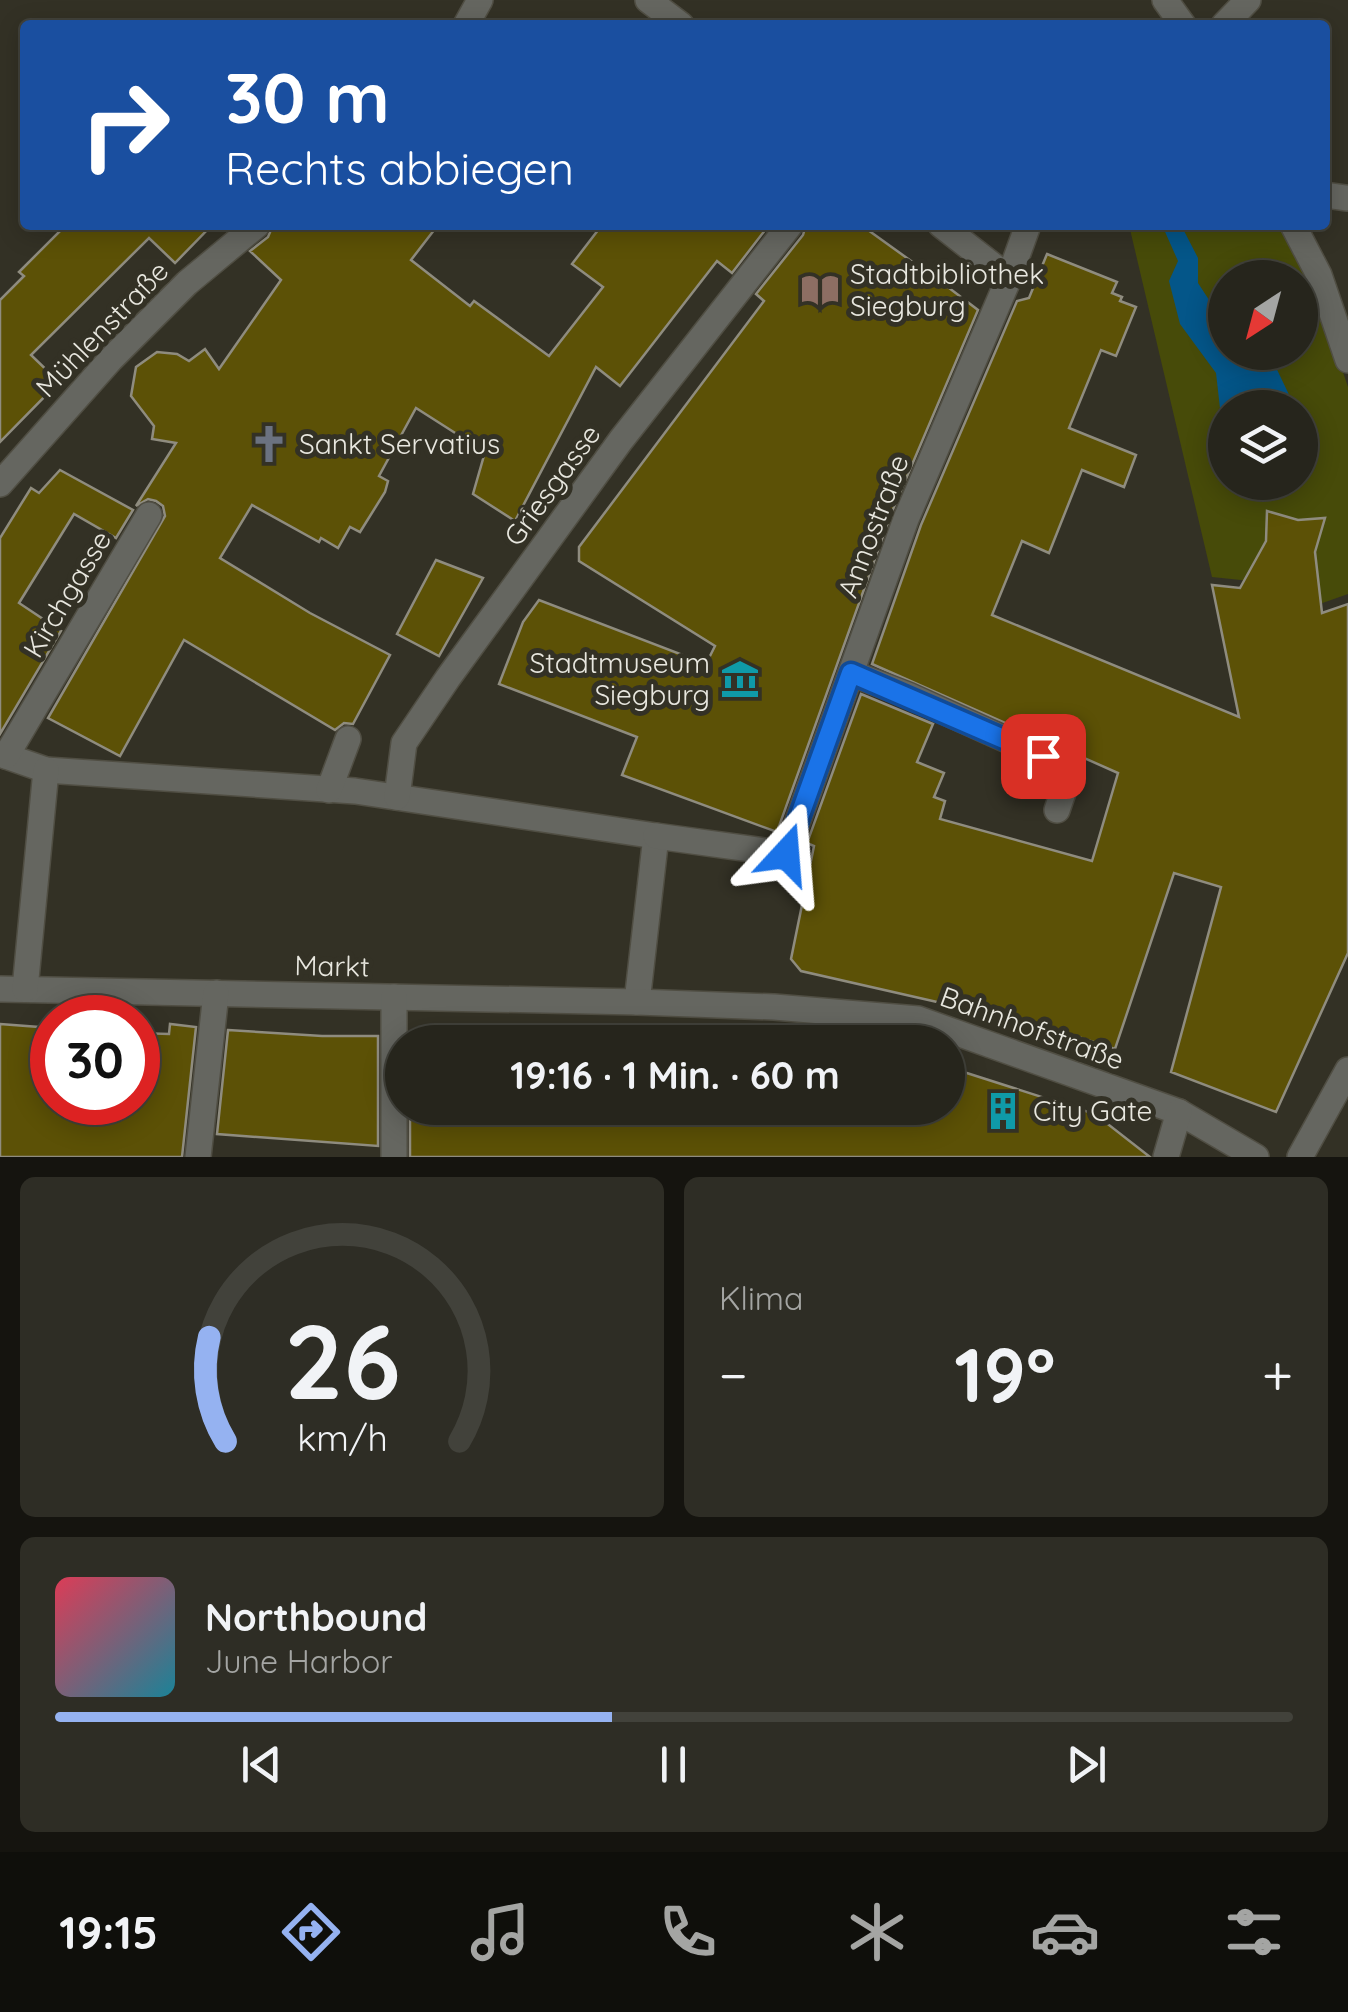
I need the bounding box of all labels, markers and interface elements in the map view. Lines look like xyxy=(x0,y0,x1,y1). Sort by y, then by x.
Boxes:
text: 30 m xyxy=(225,53,390,141)
icon: right xyxy=(60,60,190,190)
text: Rechts abbiegen xyxy=(225,140,574,196)
street label: Mühlenstraße xyxy=(28,253,175,404)
place label: Stadtbibliothek Siegburg xyxy=(850,256,1044,323)
north arrow xyxy=(1208,260,1318,370)
map controls xyxy=(1208,260,1318,500)
library icon: Stadtbibliothek Siegburg xyxy=(799,269,841,311)
button: layers xyxy=(1208,390,1318,500)
street label: Griesgasse xyxy=(496,417,607,552)
church icon: Sankt Servatius xyxy=(248,423,290,465)
place label: Sankt Servatius xyxy=(299,426,500,461)
street label: Annostraße xyxy=(829,449,916,602)
street label: Kirchgasse xyxy=(15,524,118,664)
place label: Stadtmuseum Siegburg xyxy=(529,645,710,712)
museum icon: Stadtmuseum Siegburg xyxy=(719,658,761,700)
pin xyxy=(1001,714,1086,799)
icon: arrive xyxy=(1016,729,1071,784)
position arrow xyxy=(734,802,838,906)
street label: Markt xyxy=(294,947,370,984)
street label: Bahnhofstraße xyxy=(935,978,1129,1077)
speed limit sign: 30 xyxy=(30,995,160,1125)
text: 19:16 · 1 Min. · 60 m xyxy=(510,1051,840,1099)
building icon: City Gate xyxy=(982,1090,1024,1132)
place label: City Gate xyxy=(1033,1093,1152,1128)
text: Klima xyxy=(719,1278,803,1318)
text: 26 xyxy=(284,1295,400,1425)
text: 19° xyxy=(954,1327,1055,1421)
text: − xyxy=(719,1340,748,1409)
text: + xyxy=(1262,1340,1293,1409)
text: km/h xyxy=(297,1415,387,1460)
text: Northbound xyxy=(205,1593,427,1641)
text: June Harbor xyxy=(205,1641,393,1681)
icon: previous xyxy=(234,1737,289,1792)
icon: pause xyxy=(646,1737,701,1792)
icon: next xyxy=(1059,1737,1114,1792)
icon: directions xyxy=(276,1897,346,1967)
icon: music xyxy=(465,1897,535,1967)
icon: phone xyxy=(653,1897,723,1967)
icon: climate xyxy=(842,1897,912,1967)
icon: car xyxy=(1030,1897,1100,1967)
icon: filters xyxy=(1219,1897,1289,1967)
text: 19:15 xyxy=(59,1904,158,1960)

